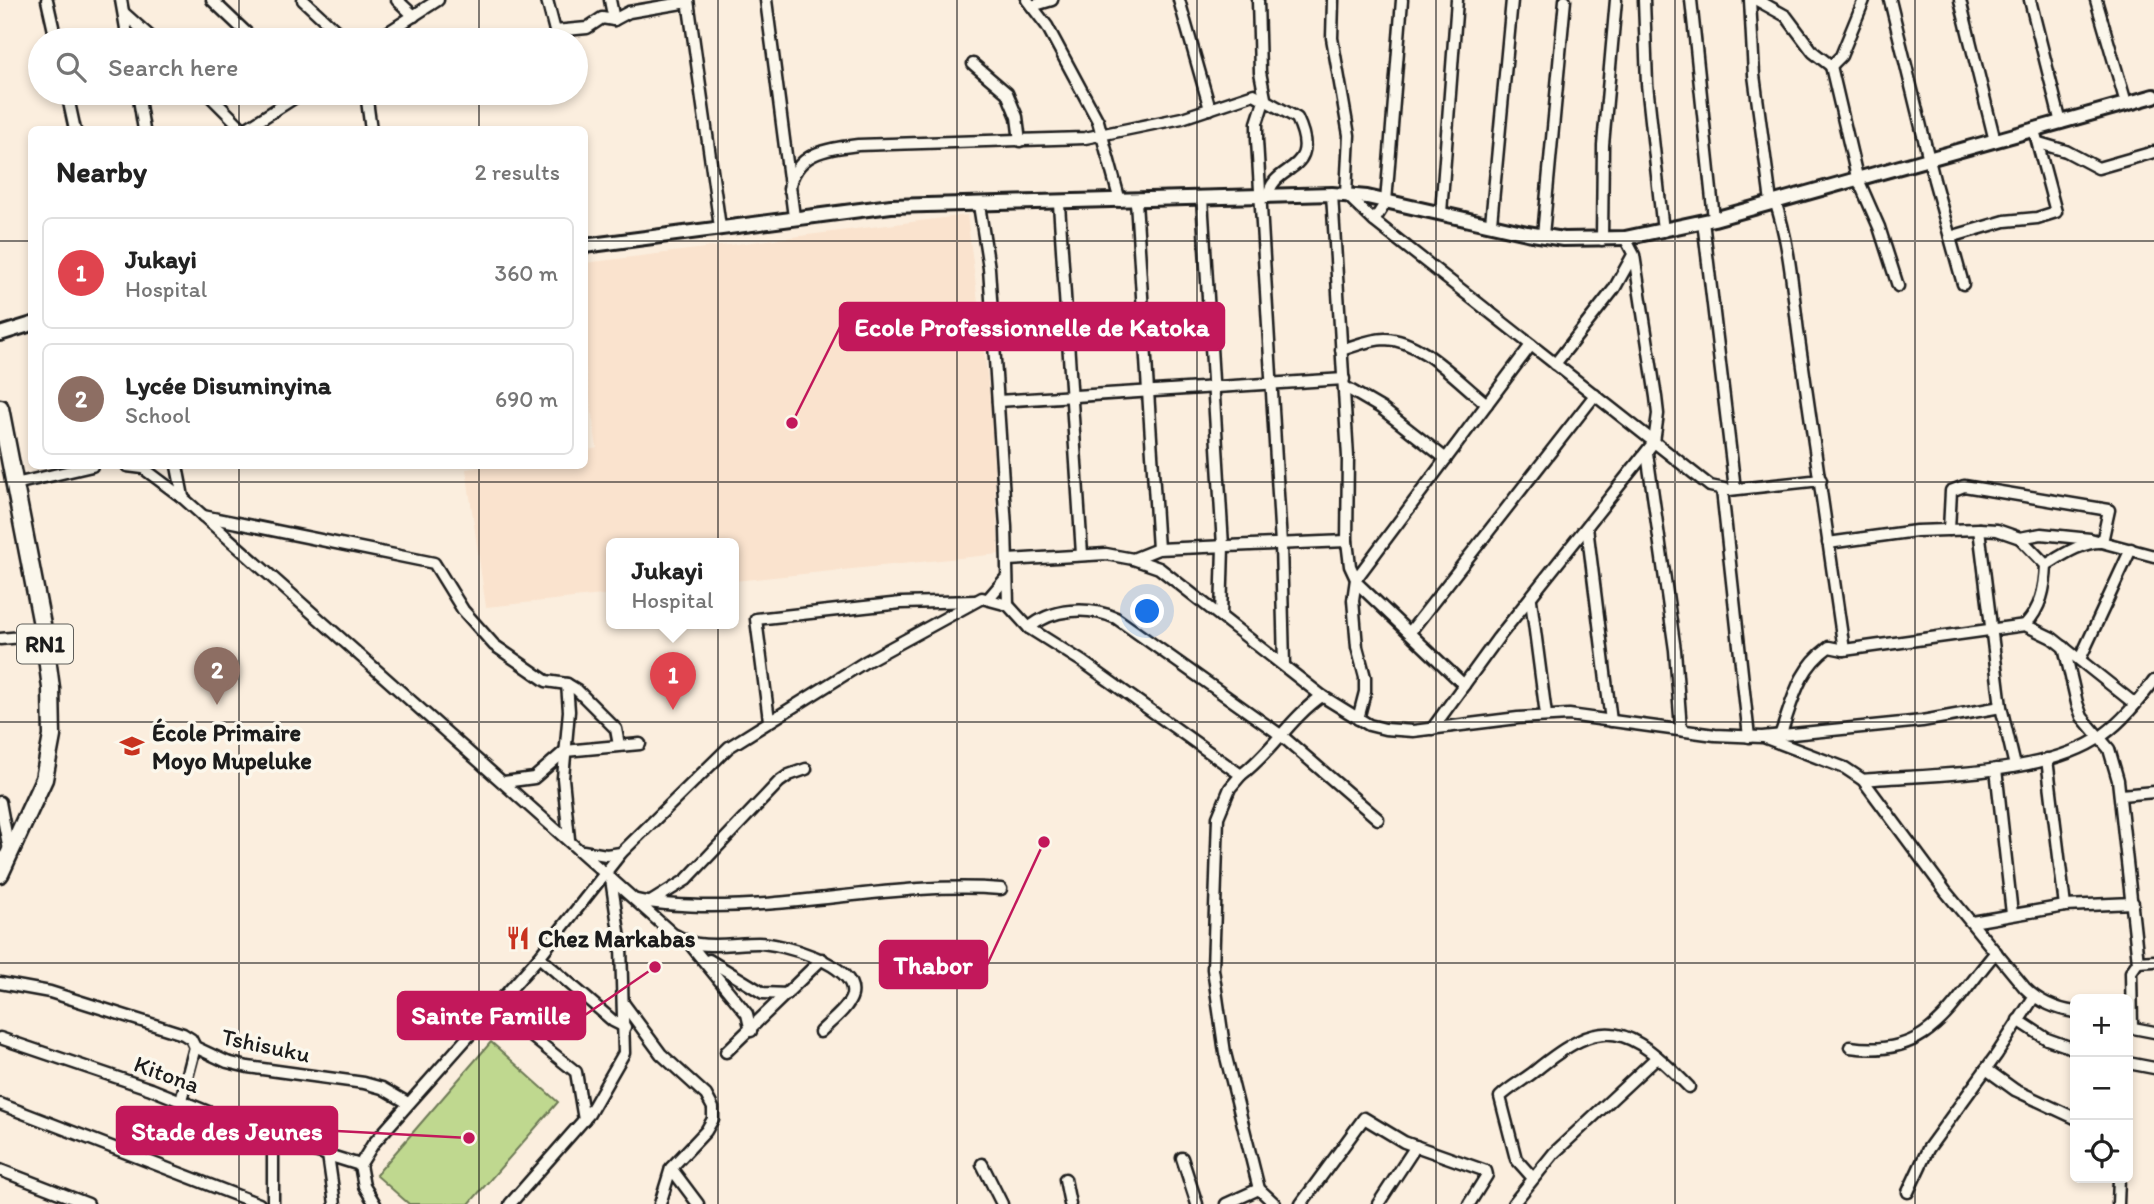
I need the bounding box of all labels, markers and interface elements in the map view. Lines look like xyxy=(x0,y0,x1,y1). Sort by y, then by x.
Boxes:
search box xyxy=(28,28,588,105)
icon: search xyxy=(52,48,90,86)
text: Search here xyxy=(108,51,238,83)
text: Nearby xyxy=(56,153,147,190)
text: 2 results xyxy=(474,158,560,186)
text: Jukayi xyxy=(125,243,197,275)
text: 1 xyxy=(76,259,86,287)
text: 360 m xyxy=(495,259,558,287)
text: Hospital xyxy=(125,275,207,303)
callout: Ecole Professionnelle de Katoka xyxy=(840,303,1224,350)
text: Ecole Professionnelle de Katoka xyxy=(855,311,1210,343)
text: Lycée Disuminyina xyxy=(125,369,331,401)
text: 2 xyxy=(75,385,87,413)
text: 690 m xyxy=(495,385,558,413)
text: School xyxy=(125,401,190,429)
popup xyxy=(606,538,739,629)
text: Jukayi xyxy=(631,554,703,586)
text: Hospital xyxy=(631,586,714,614)
your location xyxy=(1130,594,1164,628)
road number: RN1 xyxy=(17,624,73,664)
pin: 2 xyxy=(194,647,240,705)
pin: 1 xyxy=(650,652,696,710)
place label: École Primaire Moyo Mupeluke xyxy=(152,718,312,776)
school or university icon: École Primaire Moyo Mupeluke xyxy=(118,732,146,760)
restaurant icon: Chez Markabas xyxy=(504,924,532,952)
place label: Chez Markabas xyxy=(538,924,696,953)
callout: Thabor xyxy=(880,941,987,988)
text: Thabor xyxy=(892,949,973,981)
callout: Sainte Famille xyxy=(398,992,585,1039)
map controls xyxy=(2070,994,2133,1183)
button: + xyxy=(2070,994,2133,1057)
text: Sainte Famille xyxy=(411,999,571,1031)
street label: Tshisuku xyxy=(219,1021,313,1069)
street label: Kitona xyxy=(130,1049,204,1099)
button: − xyxy=(2070,1057,2133,1120)
callout: Stade des Jeunes xyxy=(117,1107,337,1154)
text: Stade des Jeunes xyxy=(131,1115,323,1147)
button: locate xyxy=(2070,1120,2133,1183)

